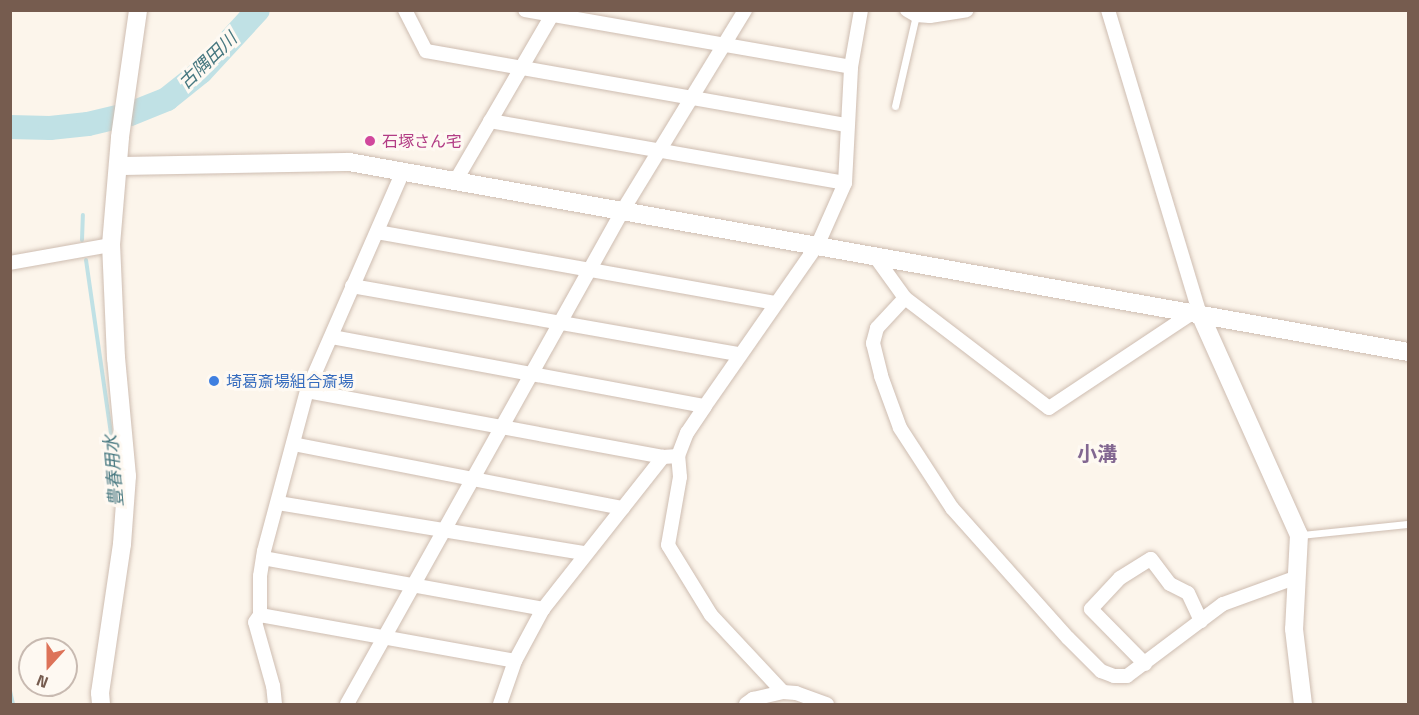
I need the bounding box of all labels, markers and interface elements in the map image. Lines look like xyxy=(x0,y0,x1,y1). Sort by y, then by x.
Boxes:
water label: 古隅田川 xyxy=(175,28,241,94)
place label: 石塚さん宅 xyxy=(382,131,462,151)
marker: 石塚さん宅 xyxy=(363,134,377,148)
place label: 埼葛斎場組合斎場 xyxy=(226,371,354,391)
marker: 埼葛斎場組合斎場 xyxy=(207,374,221,388)
water label: 豊春用水 xyxy=(100,434,128,508)
district label: 小溝 xyxy=(1077,441,1117,465)
north arrow xyxy=(18,637,78,697)
text: N xyxy=(33,669,52,695)

